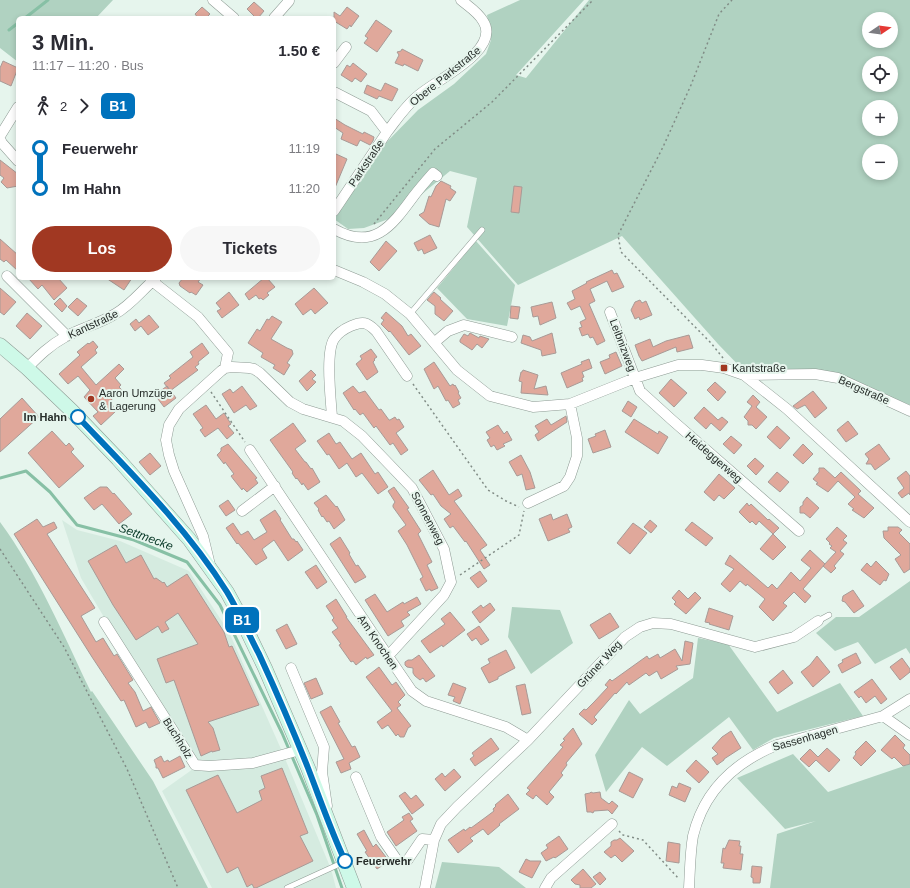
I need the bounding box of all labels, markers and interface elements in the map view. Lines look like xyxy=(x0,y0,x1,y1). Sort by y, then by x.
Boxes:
north arrow xyxy=(862,12,898,48)
map controls xyxy=(862,12,898,180)
text: 3 Min. xyxy=(32,30,94,55)
text: 1.50 € xyxy=(278,42,320,59)
street label: Obere Parkstraße xyxy=(407,44,483,108)
button: locate xyxy=(862,56,898,92)
text: 11:17 – 11:20 · Bus xyxy=(32,58,144,73)
icon: walk xyxy=(32,95,54,117)
icon: forward xyxy=(73,95,95,117)
text: B1 xyxy=(109,98,127,114)
text: 2 xyxy=(60,99,67,114)
button: + xyxy=(862,100,898,136)
street label: Parkstraße xyxy=(346,137,386,189)
text: Feuerwehr xyxy=(62,140,138,157)
text: 11:19 xyxy=(288,141,320,156)
button: − xyxy=(862,144,898,180)
text: Im Hahn xyxy=(62,180,121,197)
text: 11:20 xyxy=(288,181,320,196)
button: Los xyxy=(32,226,172,272)
button: Tickets xyxy=(180,226,320,272)
street label: Kantstraße xyxy=(66,307,120,341)
street label: Leibnizweg xyxy=(608,317,638,373)
place label: Kantstraße xyxy=(732,362,786,374)
marker: Kantstraße xyxy=(719,363,729,373)
street label: Bergstraße xyxy=(837,373,891,407)
place label: Aaron Umzüge & Lagerung xyxy=(99,387,172,412)
marker: Aaron Umzüge & Lagerung xyxy=(86,394,96,404)
marker: Im Hahn xyxy=(70,409,86,425)
place label: Im Hahn xyxy=(24,411,67,423)
street label: Heideggerweg xyxy=(683,429,745,485)
street label: Sonnenweg xyxy=(409,490,447,546)
water label: Settmecke xyxy=(117,521,175,553)
line badge: B1 xyxy=(224,607,260,633)
text: B1 xyxy=(233,612,251,628)
street label: Am Knochen xyxy=(355,613,401,671)
street label: Grüner Weg xyxy=(574,638,624,690)
street label: Buchholz xyxy=(161,716,195,760)
street label: Sassenhagen xyxy=(771,723,839,753)
marker: Feuerwehr xyxy=(337,853,353,869)
place label: Feuerwehr xyxy=(356,855,412,867)

